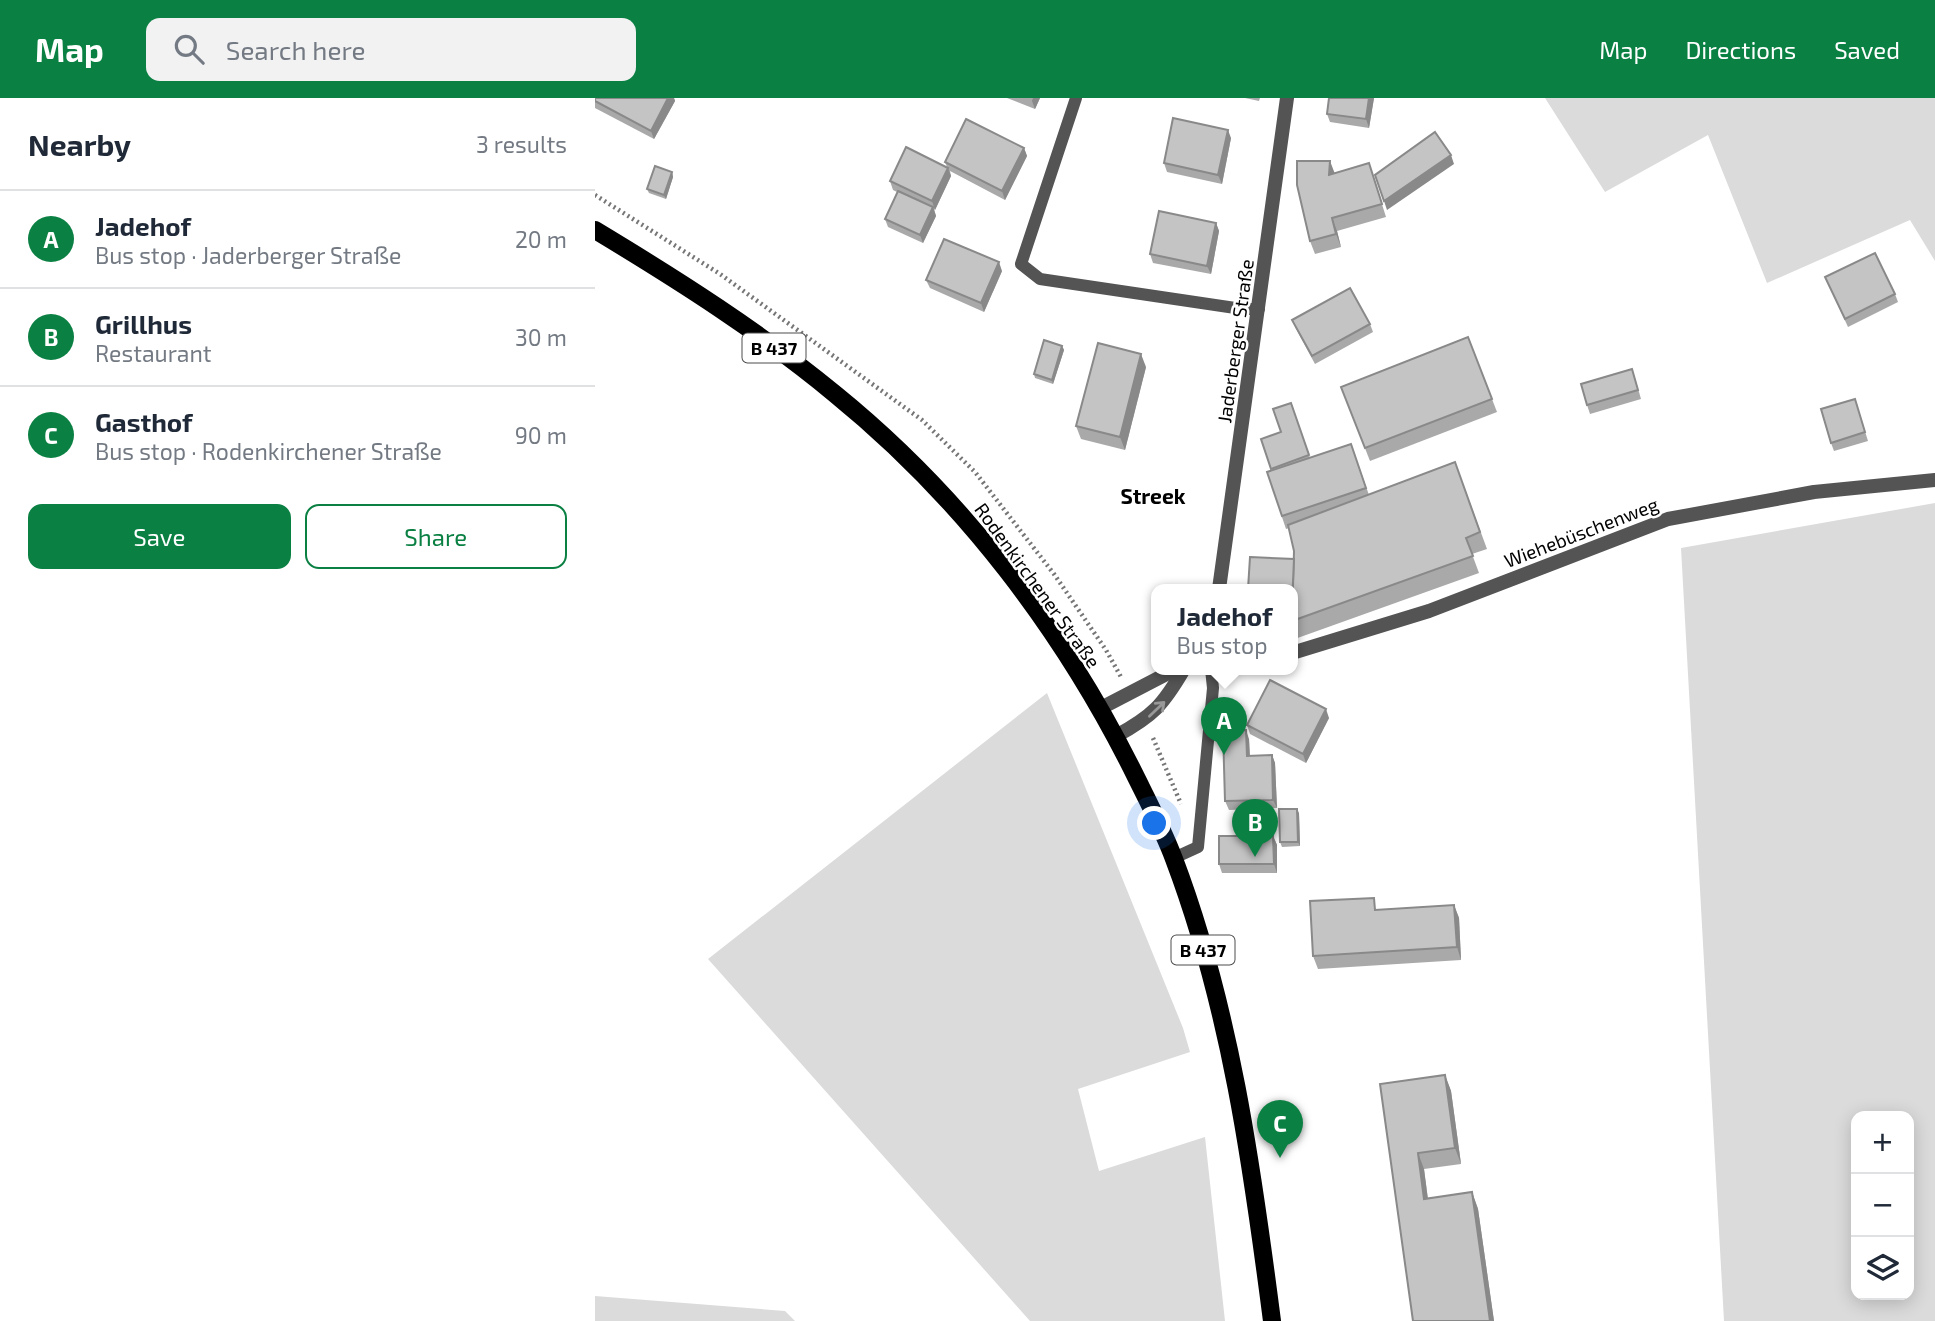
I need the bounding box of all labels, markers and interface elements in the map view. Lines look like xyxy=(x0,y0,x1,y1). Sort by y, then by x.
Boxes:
search box xyxy=(146,18,636,81)
text: Map xyxy=(35,29,104,69)
icon: search xyxy=(170,30,208,68)
text: Search here xyxy=(226,34,365,65)
text: Map xyxy=(1599,35,1647,64)
text: Directions xyxy=(1685,35,1796,64)
text: Saved xyxy=(1834,35,1900,64)
text: Nearby xyxy=(28,126,131,162)
text: 3 results xyxy=(476,130,567,158)
text: Jadehof xyxy=(95,210,191,241)
text: A xyxy=(43,225,59,253)
text: 20 m xyxy=(515,225,567,253)
text: Bus stop · Jaderberger Straße xyxy=(95,241,401,269)
street label: Jaderberger Straße xyxy=(1212,258,1258,424)
text: Grillhus xyxy=(95,308,192,339)
text: B xyxy=(44,323,58,351)
text: 30 m xyxy=(515,323,567,351)
road number: B 437 xyxy=(743,334,805,362)
text: Restaurant xyxy=(95,339,212,367)
text: Gasthof xyxy=(95,406,193,437)
text: C xyxy=(44,421,58,449)
text: 90 m xyxy=(515,421,567,449)
text: Bus stop · Rodenkirchener Straße xyxy=(95,437,442,465)
district label: Streek xyxy=(1120,483,1186,508)
street label: Wiehebüschenweg xyxy=(1501,492,1662,572)
street label: Rodenkirchener Straße xyxy=(970,498,1106,672)
button: Save xyxy=(28,504,291,569)
button: Share xyxy=(305,504,567,569)
popup xyxy=(1151,584,1298,675)
text: Jadehof xyxy=(1176,600,1273,631)
text: Bus stop xyxy=(1176,631,1268,659)
pin: A xyxy=(1201,697,1247,755)
one-way arrow xyxy=(1148,701,1165,718)
pin: B xyxy=(1232,799,1278,857)
your location xyxy=(1137,806,1171,840)
road number: B 437 xyxy=(1171,936,1235,964)
pin: C xyxy=(1257,1100,1303,1158)
map controls xyxy=(1851,1111,1914,1300)
button: + xyxy=(1851,1111,1914,1174)
button: − xyxy=(1851,1174,1914,1237)
button: layers xyxy=(1851,1237,1914,1300)

